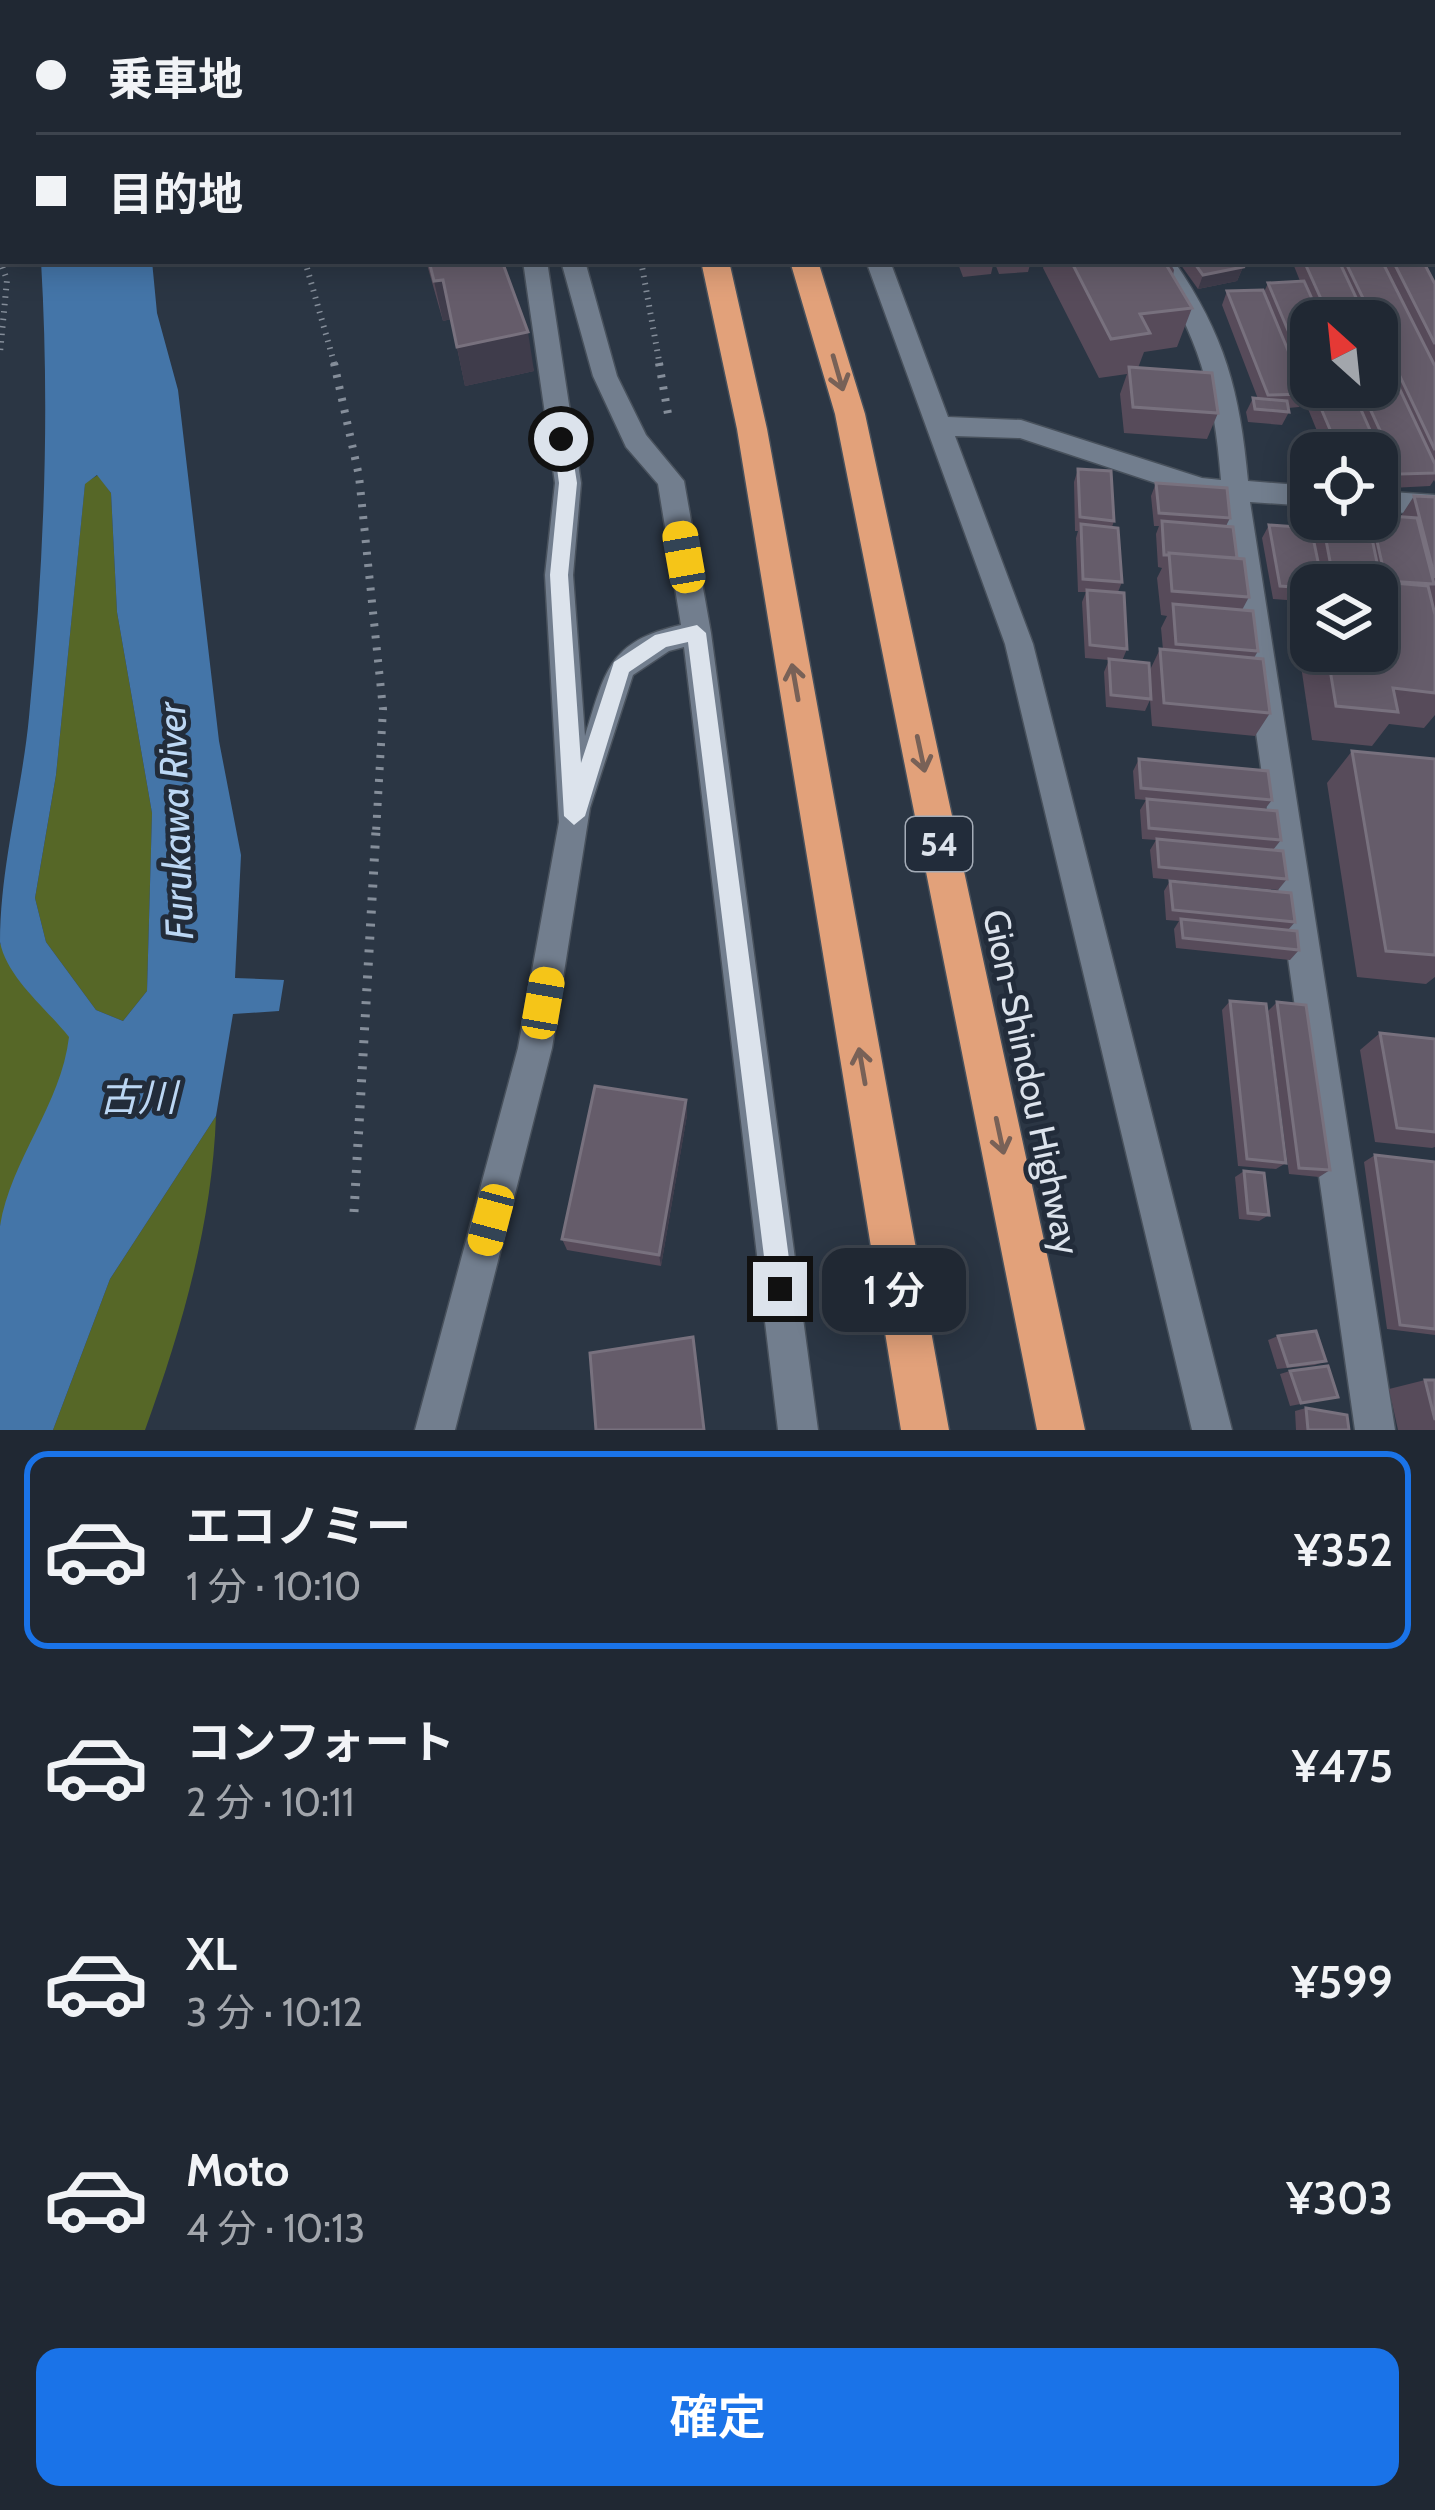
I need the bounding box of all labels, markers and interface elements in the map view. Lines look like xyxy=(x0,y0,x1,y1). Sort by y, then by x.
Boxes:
text: 乗車地 xyxy=(108,52,243,106)
text: 目的地 xyxy=(108,167,243,221)
north arrow xyxy=(1290,300,1398,408)
map controls xyxy=(1290,300,1398,672)
one-way arrow xyxy=(828,353,850,391)
route start xyxy=(534,412,588,466)
button: locate xyxy=(1290,432,1398,540)
car xyxy=(660,518,708,596)
button: layers xyxy=(1290,564,1398,672)
one-way arrow xyxy=(783,663,806,702)
water label: Furukawa River xyxy=(147,699,203,941)
one-way arrow xyxy=(910,735,933,773)
road number: 54 xyxy=(906,817,972,871)
street label: Gion-Shindou Highway xyxy=(974,905,1090,1259)
car xyxy=(519,964,567,1042)
one-way arrow xyxy=(850,1048,872,1087)
water label: 古川 xyxy=(99,1073,181,1121)
one-way arrow xyxy=(990,1116,1012,1155)
car xyxy=(464,1181,518,1259)
callout: 1 分 xyxy=(822,1247,966,1331)
route end xyxy=(753,1262,807,1316)
text: 1 分 xyxy=(863,1266,925,1314)
icon: car xyxy=(42,1496,150,1604)
text: エコノミー xyxy=(186,1499,411,1553)
text: ¥352 xyxy=(1294,1523,1393,1577)
text: 1 分 · 10:10 xyxy=(186,1562,361,1610)
icon: car xyxy=(42,1712,150,1820)
text: コンフォート xyxy=(186,1715,455,1769)
text: ¥475 xyxy=(1292,1739,1393,1793)
text: 2 分 · 10:11 xyxy=(186,1778,355,1826)
text: XL xyxy=(186,1927,237,1981)
icon: car xyxy=(42,1928,150,2036)
text: ¥599 xyxy=(1291,1955,1393,2009)
text: 3 分 · 10:12 xyxy=(186,1988,363,2036)
text: Moto xyxy=(186,2143,289,2197)
icon: car xyxy=(42,2144,150,2252)
text: ¥303 xyxy=(1286,2171,1393,2225)
text: 4 分 · 10:13 xyxy=(186,2204,365,2252)
button: 確定 xyxy=(36,2348,1399,2486)

